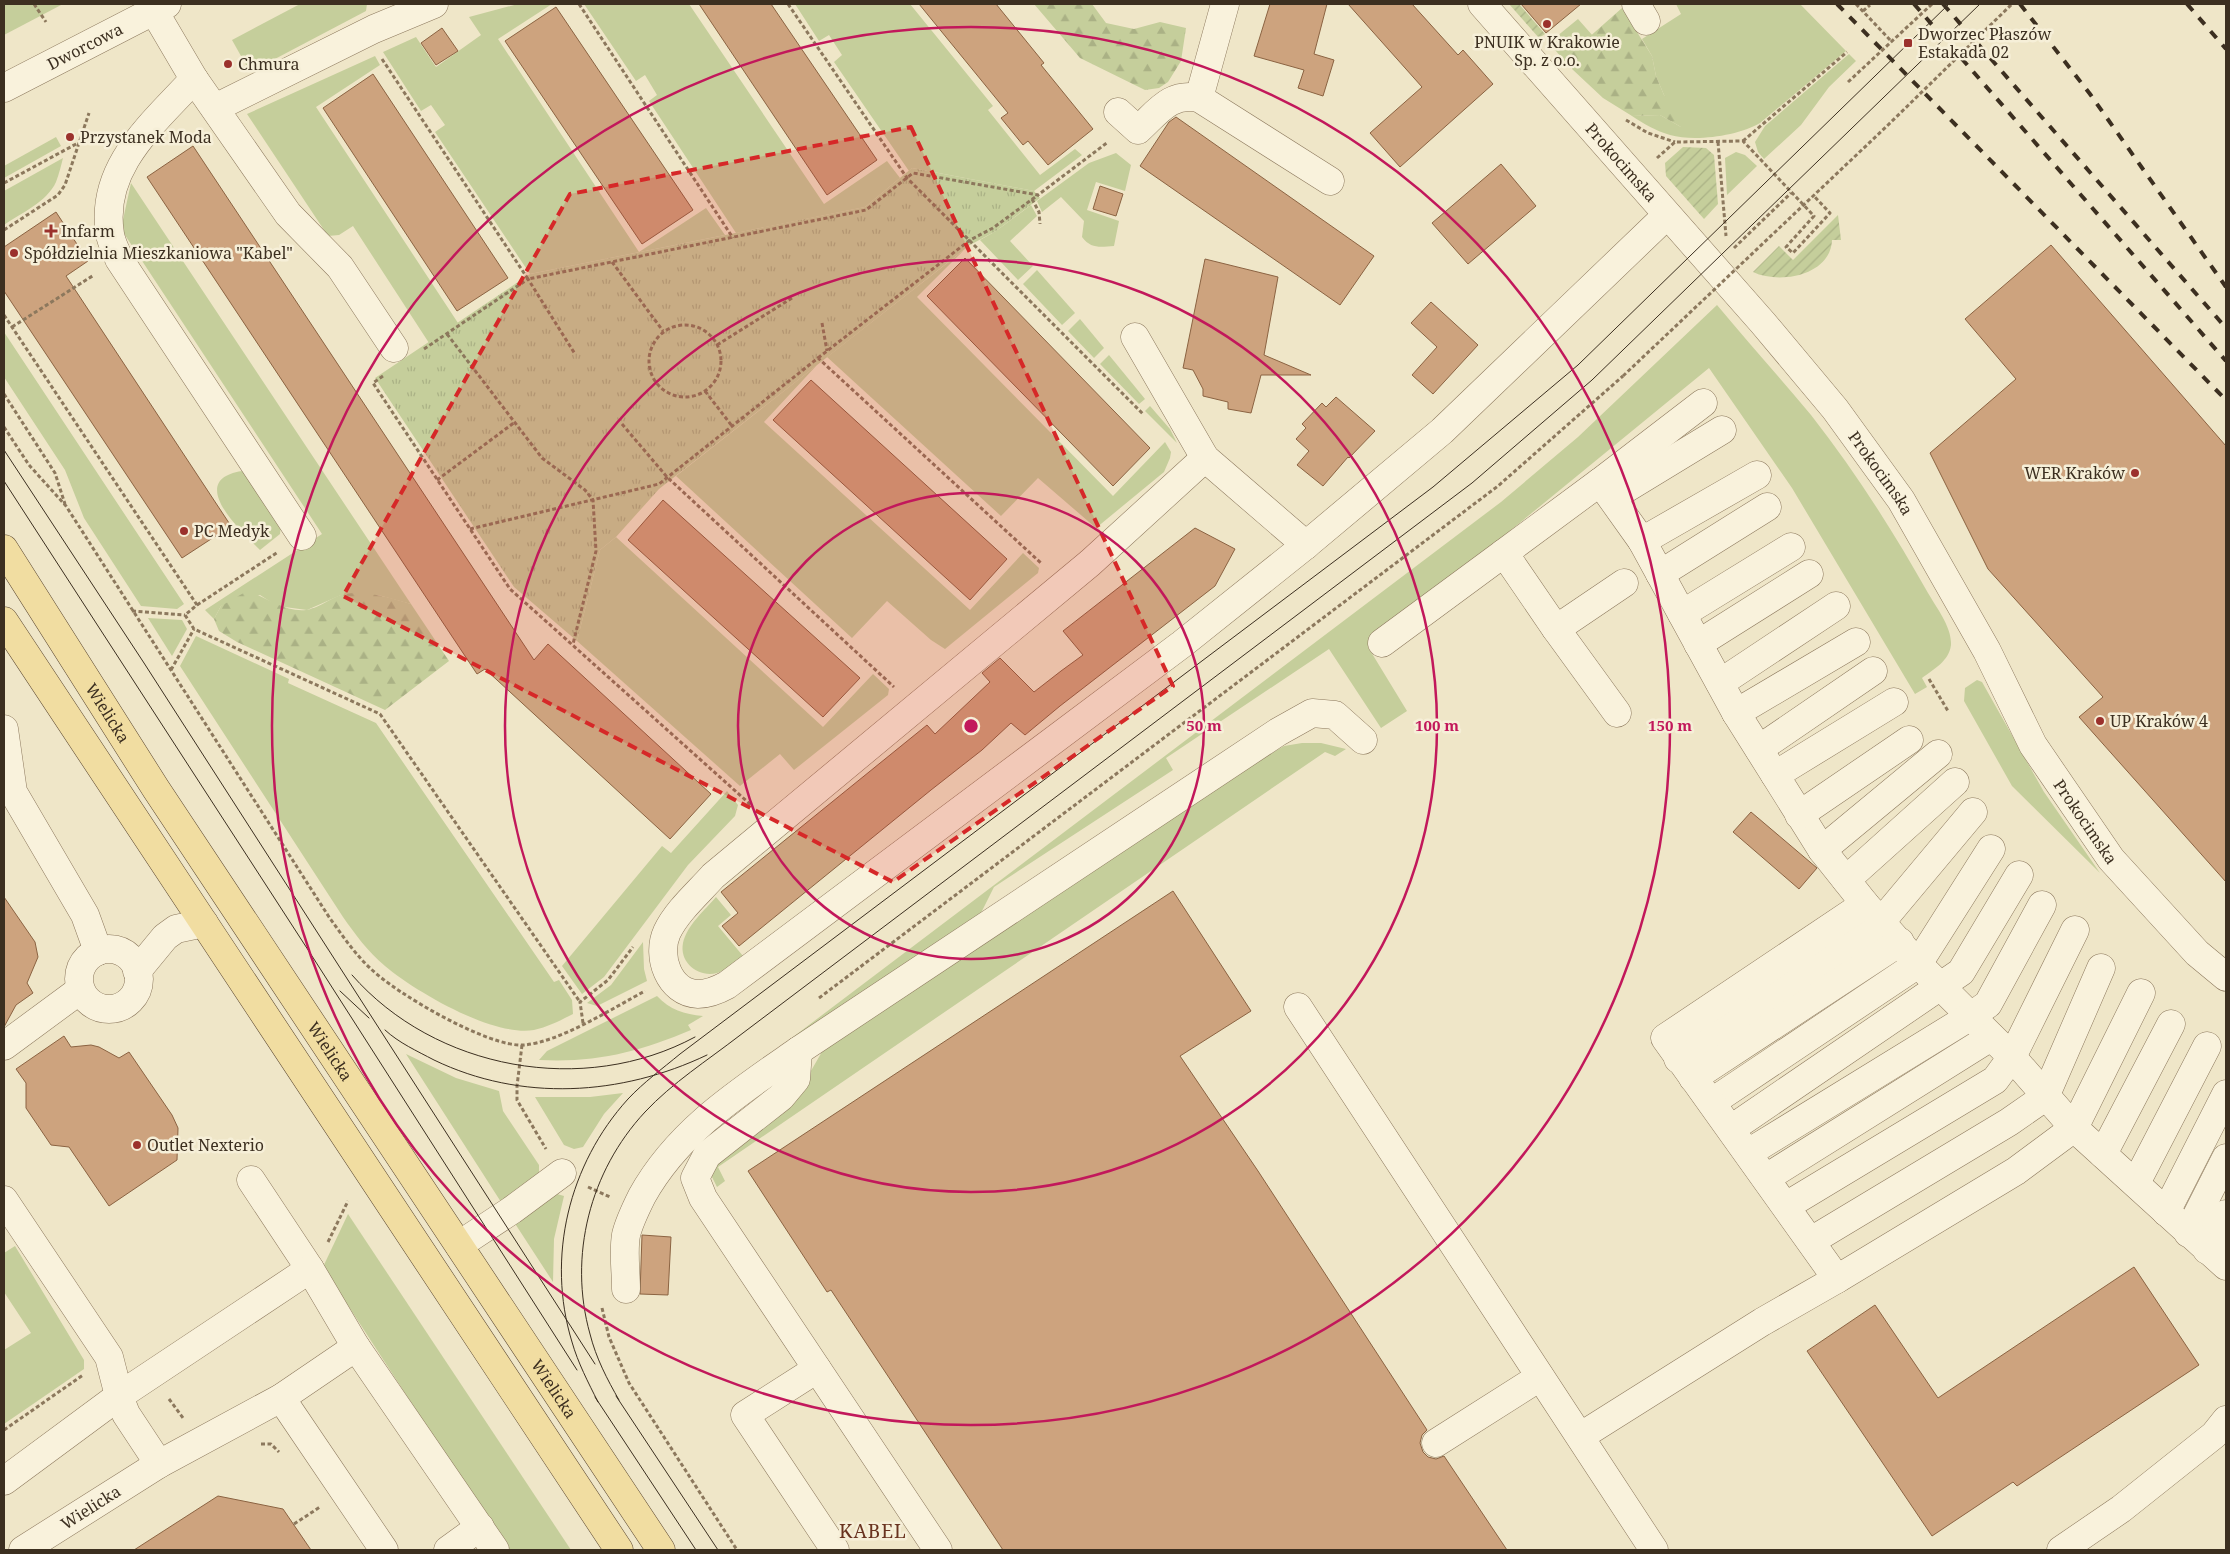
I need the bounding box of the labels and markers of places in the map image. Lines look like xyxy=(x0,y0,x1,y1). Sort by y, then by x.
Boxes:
marker: PNUIK w Krakowie Sp. z o.o. xyxy=(1541,18,1553,30)
place label: Dworzec Płaszów Estakada 02 xyxy=(1918,23,2051,63)
place label: PNUIK w Krakowie Sp. z o.o. xyxy=(1474,31,1620,71)
marker: Dworzec Płaszów Estakada 02 xyxy=(1902,37,1914,49)
place label: Chmura xyxy=(238,53,300,75)
marker: Chmura xyxy=(222,58,234,70)
place label: Przystanek Moda xyxy=(80,126,212,148)
marker: Przystanek Moda xyxy=(64,131,76,143)
place label: Infarm xyxy=(61,220,115,242)
marker: Infarm xyxy=(45,225,57,237)
place label: Spółdzielnia Mieszkaniowa "Kabel" xyxy=(24,242,293,264)
marker: Spółdzielnia Mieszkaniowa "Kabel" xyxy=(8,247,20,259)
place label: WER Kraków xyxy=(2024,462,2125,484)
marker: WER Kraków xyxy=(2129,467,2141,479)
place label: PC Medyk xyxy=(194,520,270,542)
marker: PC Medyk xyxy=(178,525,190,537)
place label: UP Kraków 4 xyxy=(2110,710,2208,732)
marker: UP Kraków 4 xyxy=(2094,715,2106,727)
centre of rings xyxy=(962,717,980,735)
place label: Outlet Nexterio xyxy=(147,1134,264,1156)
marker: Outlet Nexterio xyxy=(131,1139,143,1151)

